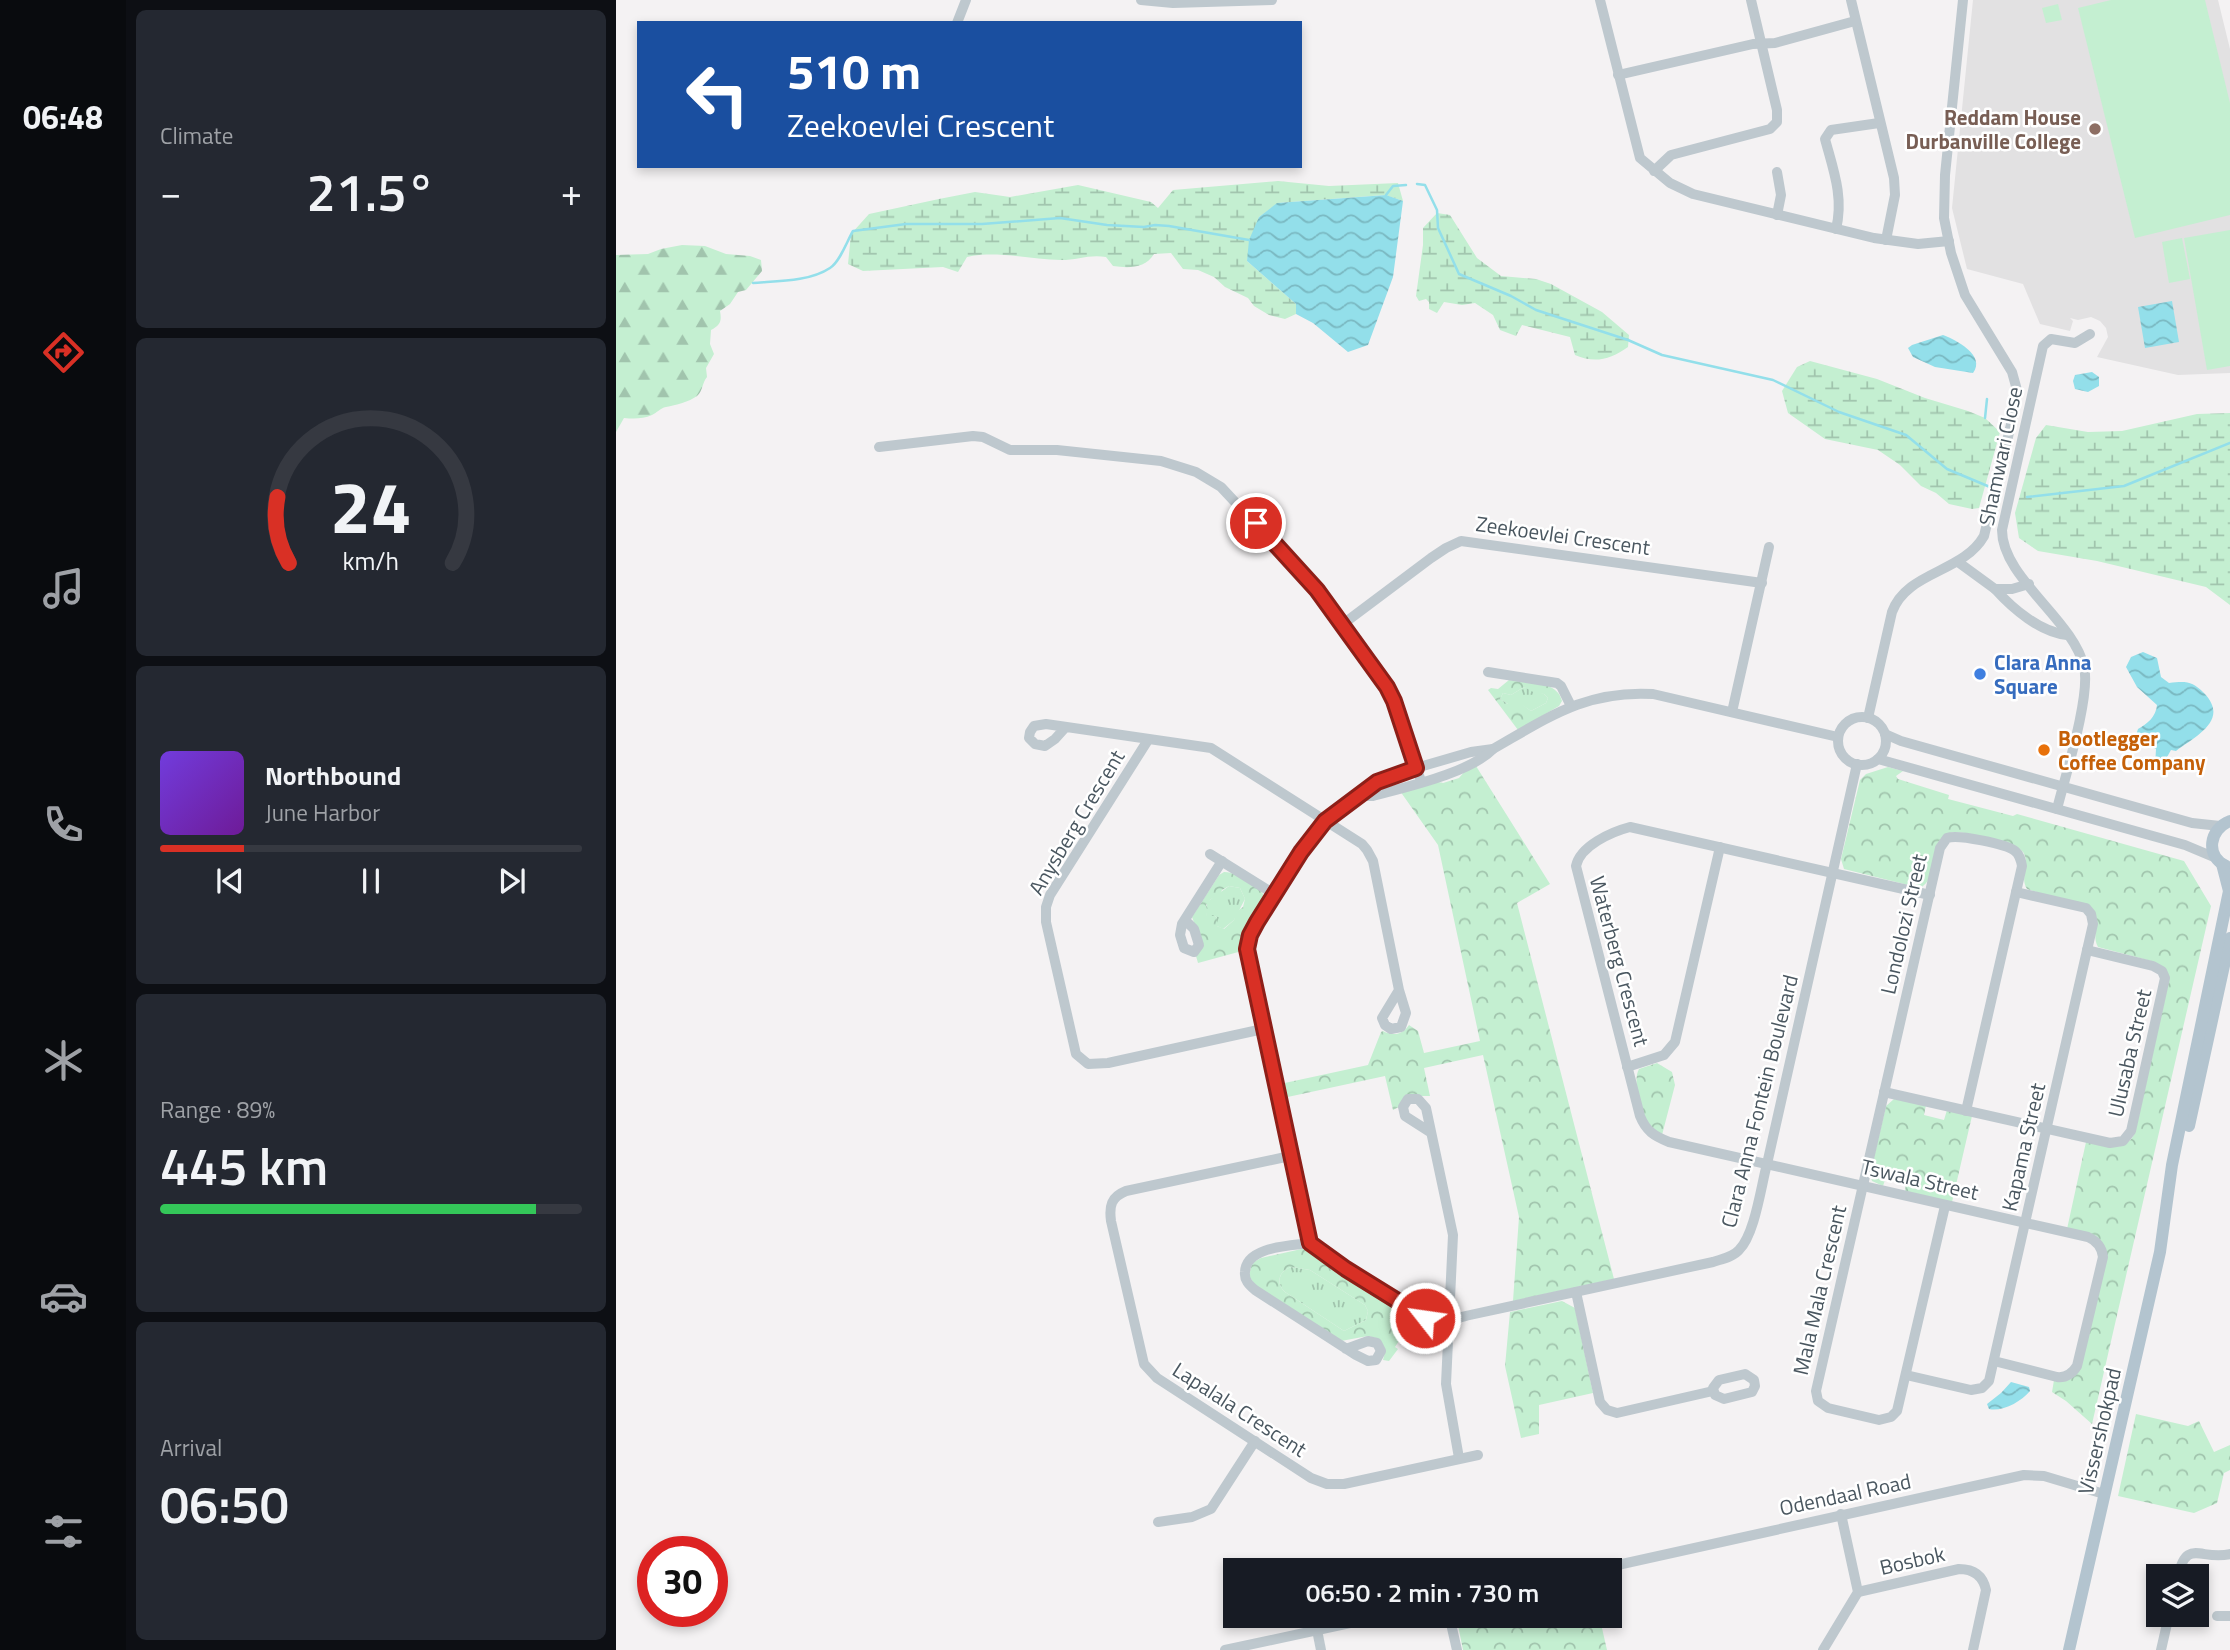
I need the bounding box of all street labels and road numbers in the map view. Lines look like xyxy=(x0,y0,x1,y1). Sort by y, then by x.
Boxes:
street label: Shamwari Close xyxy=(1970,384,2030,528)
street label: Zeekoevlei Crescent xyxy=(1474,507,1653,563)
street label: Anysberg Crescent xyxy=(1020,743,1132,901)
street label: Londolozi Street xyxy=(1871,850,1935,997)
street label: Waterberg Crescent xyxy=(1582,872,1658,1050)
street label: Clara Anna Fontein Boulevard xyxy=(1712,971,1806,1231)
street label: Ulusaba Street xyxy=(2099,985,2159,1120)
street label: Kapama Street xyxy=(1993,1079,2053,1214)
street label: Tswala Street xyxy=(1858,1150,1982,1208)
street label: Mala Mala Crescent xyxy=(1784,1201,1854,1378)
street label: Lapalala Crescent xyxy=(1166,1353,1314,1465)
street label: Vissershokpad xyxy=(2069,1365,2129,1497)
street label: Odendaal Road xyxy=(1776,1464,1914,1524)
street label: Bosbok xyxy=(1876,1537,1948,1583)

